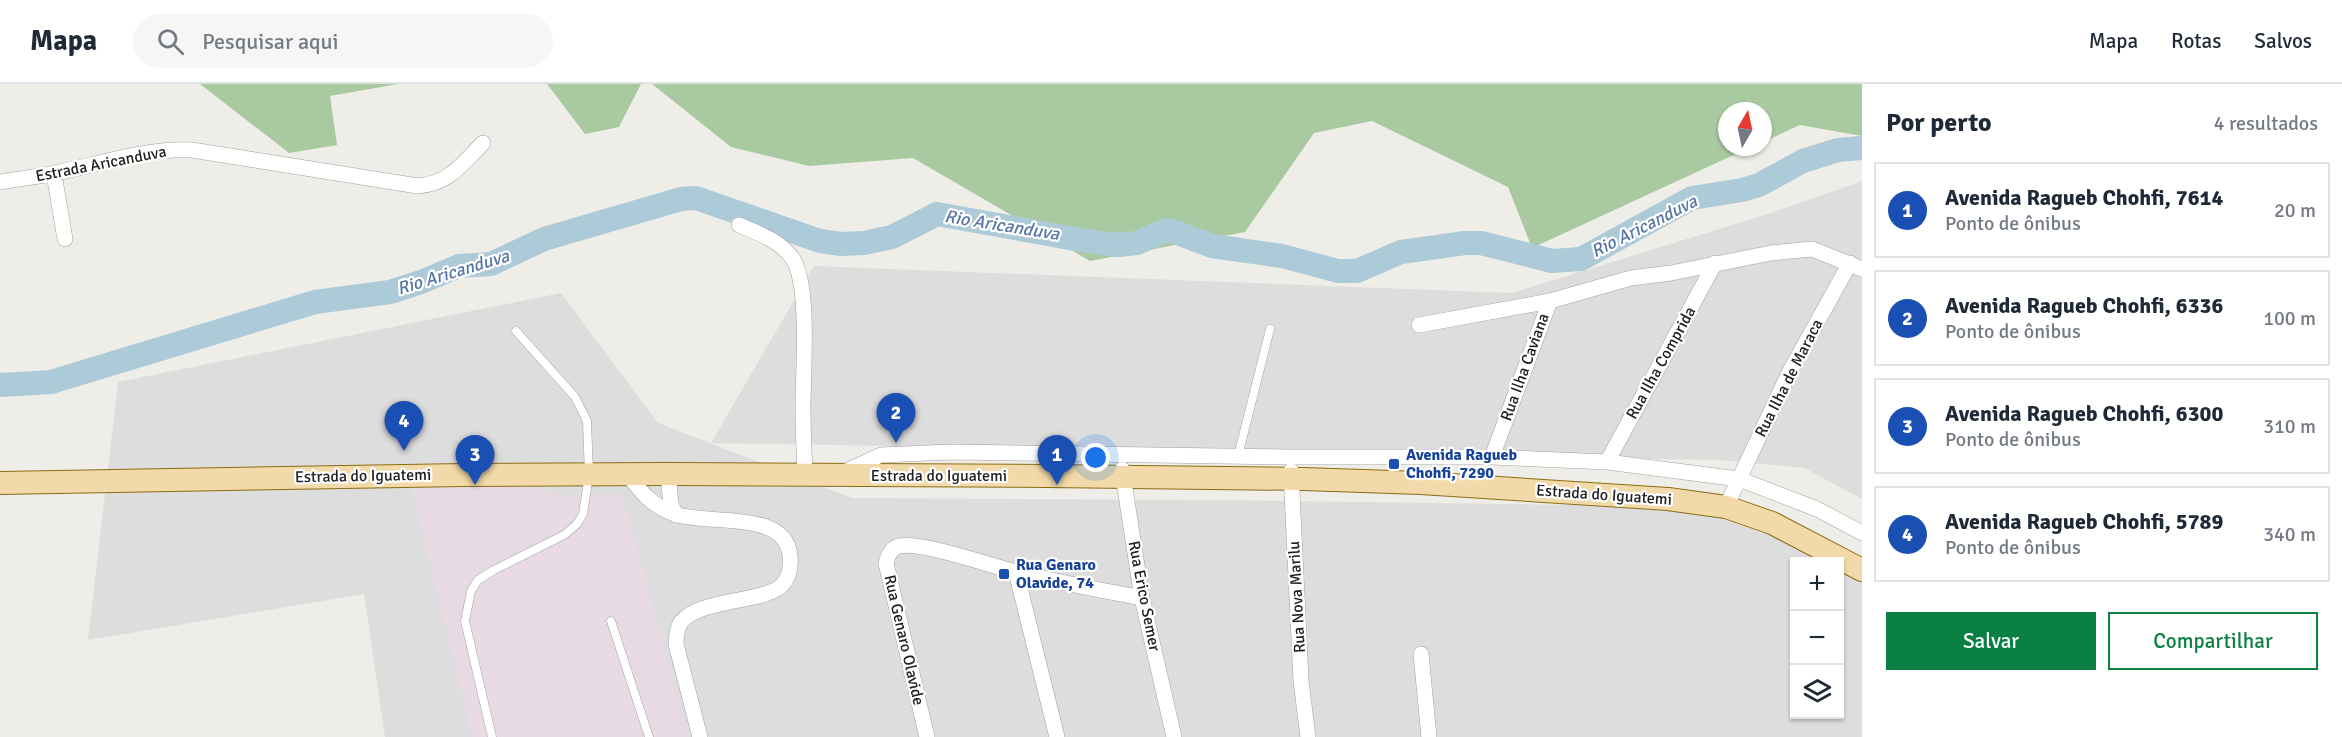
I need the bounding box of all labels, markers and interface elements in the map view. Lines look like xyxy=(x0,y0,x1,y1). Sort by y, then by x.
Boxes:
search box xyxy=(133,14,553,68)
text: Mapa xyxy=(30,24,97,58)
icon: search xyxy=(154,25,187,58)
text: Pesquisar aqui xyxy=(202,28,339,55)
text: Mapa xyxy=(2089,28,2138,54)
text: Rotas xyxy=(2171,28,2221,54)
text: Salvos xyxy=(2254,28,2312,54)
north arrow xyxy=(1718,102,1772,156)
text: Por perto xyxy=(1886,107,1992,139)
text: 4 resultados xyxy=(2214,111,2318,136)
street label: Estrada Aricanduva xyxy=(34,142,168,186)
text: Avenida Ragueb Chohfi, 7614 xyxy=(1945,184,2223,211)
water label: Rio Aricanduva xyxy=(1587,189,1701,262)
text: 1 xyxy=(1902,198,1913,223)
text: 20 m xyxy=(2274,198,2316,223)
water label: Rio Aricanduva xyxy=(943,205,1062,245)
text: Ponto de ônibus xyxy=(1945,211,2081,236)
water label: Rio Aricanduva xyxy=(394,244,512,299)
text: Avenida Ragueb Chohfi, 6336 xyxy=(1945,292,2223,319)
street label: Rua Ilha Comprida xyxy=(1622,303,1700,423)
text: 2 xyxy=(1902,306,1913,331)
text: 100 m xyxy=(2263,306,2316,331)
street label: Rua Ilha Caviana xyxy=(1496,310,1554,424)
street label: Rua Ilha de Maraca xyxy=(1751,316,1827,440)
text: Ponto de ônibus xyxy=(1945,319,2081,344)
pin: 2 xyxy=(876,394,916,443)
text: Avenida Ragueb Chohfi, 6300 xyxy=(1945,400,2223,427)
pin: 4 xyxy=(384,402,424,451)
text: 3 xyxy=(1902,414,1913,439)
text: 310 m xyxy=(2263,414,2316,439)
text: Ponto de ônibus xyxy=(1945,427,2081,452)
pin: 3 xyxy=(456,436,494,485)
pin: 1 xyxy=(1038,436,1076,485)
your location xyxy=(1081,443,1110,472)
place label: Avenida Ragueb Chohfi, 7290 xyxy=(1406,445,1517,483)
marker: Avenida Ragueb Chohfi, 7290 xyxy=(1387,457,1401,471)
street label: Estrada do Iguatemi xyxy=(295,465,431,487)
street label: Estrada do Iguatemi xyxy=(871,466,1007,486)
street label: Estrada do Iguatemi xyxy=(1535,480,1673,510)
text: Avenida Ragueb Chohfi, 5789 xyxy=(1945,508,2223,535)
text: 4 xyxy=(1902,522,1913,547)
text: 340 m xyxy=(2263,522,2316,547)
text: Ponto de ônibus xyxy=(1945,535,2081,560)
street label: Rua Erico Semer xyxy=(1123,539,1165,653)
street label: Rua Nova Marilu xyxy=(1284,540,1310,654)
place label: Rua Genaro Olavide, 74 xyxy=(1016,555,1096,593)
map controls xyxy=(1790,557,1844,719)
button: + xyxy=(1790,557,1844,611)
marker: Rua Genaro Olavide, 74 xyxy=(997,567,1011,581)
street label: Rua Genaro Olavide xyxy=(879,573,929,707)
button: − xyxy=(1790,611,1844,665)
button: Salvar xyxy=(1886,612,2096,670)
button: Compartilhar xyxy=(2108,612,2318,670)
button: layers xyxy=(1790,665,1844,719)

